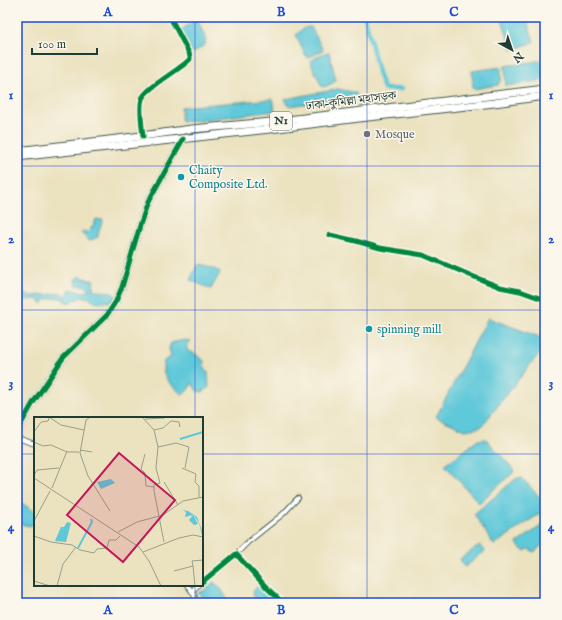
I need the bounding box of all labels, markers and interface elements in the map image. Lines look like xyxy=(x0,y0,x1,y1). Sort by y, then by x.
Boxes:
text: A xyxy=(103,4,114,21)
text: B xyxy=(277,4,286,21)
text: C xyxy=(449,4,459,21)
scale bar xyxy=(32,30,97,56)
north arrow xyxy=(492,30,532,70)
text: 100 m xyxy=(38,37,66,52)
text: N xyxy=(509,48,527,66)
text: 1 xyxy=(9,87,14,104)
street label: ঢাকা–কুমিল্লা মহাসড়ক xyxy=(304,87,398,114)
text: 1 xyxy=(549,87,554,104)
road number: N1 xyxy=(270,112,292,130)
place label: Mosque xyxy=(375,127,415,143)
marker: Mosque xyxy=(362,129,372,139)
place label: Chaity Composite Ltd. xyxy=(189,163,268,193)
marker: Chaity Composite Ltd. xyxy=(176,172,186,182)
text: 2 xyxy=(8,231,14,248)
text: 2 xyxy=(548,231,554,248)
place label: spinning mill xyxy=(377,322,442,338)
marker: spinning mill xyxy=(364,324,374,334)
text: 3 xyxy=(9,375,14,392)
text: 3 xyxy=(549,375,554,392)
inset map xyxy=(34,417,203,586)
text: 4 xyxy=(8,519,15,536)
text: 4 xyxy=(548,519,555,536)
text: A xyxy=(103,602,114,619)
text: B xyxy=(277,602,286,619)
text: C xyxy=(449,602,459,619)

